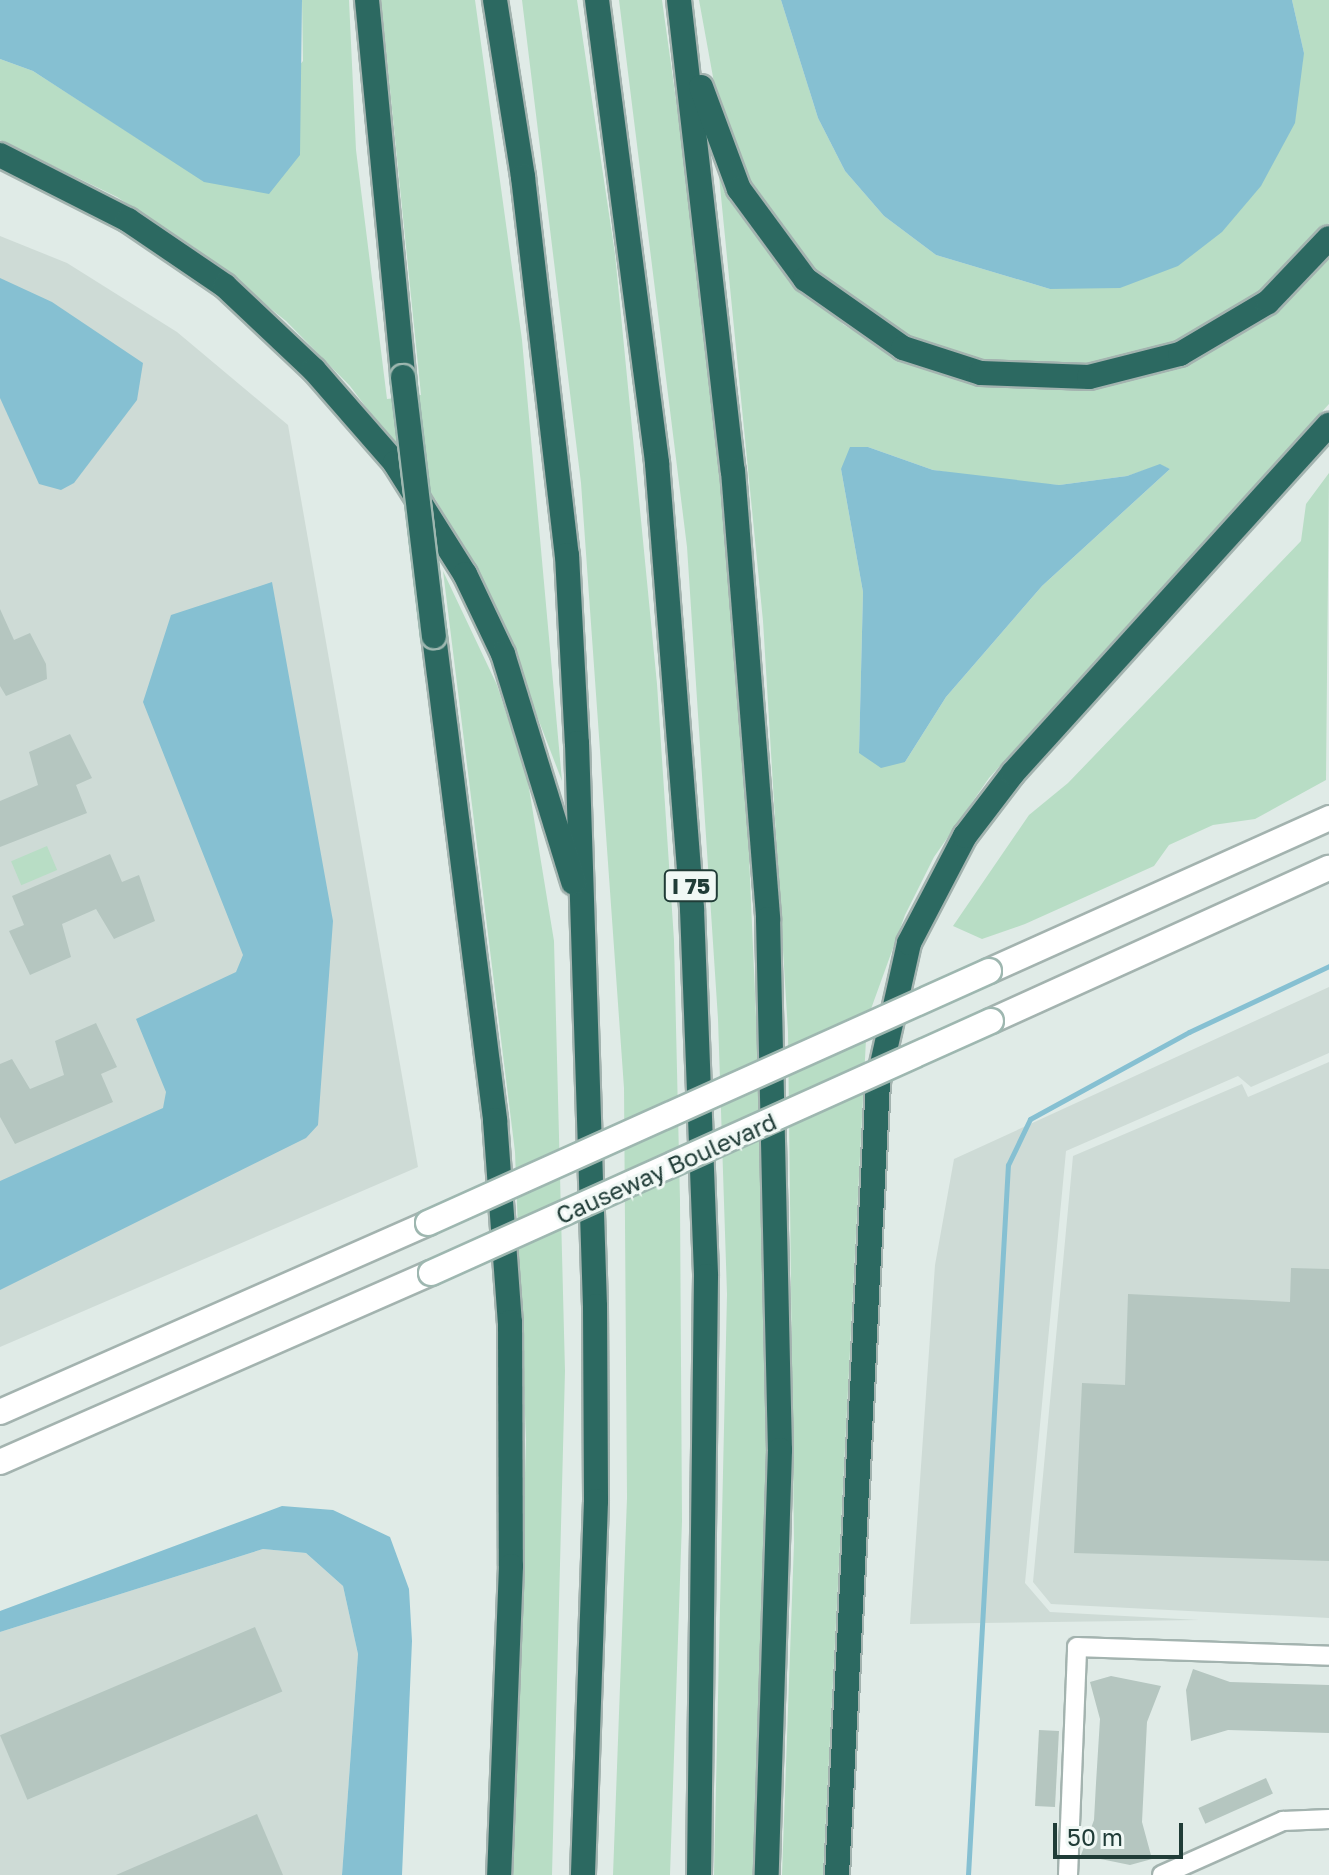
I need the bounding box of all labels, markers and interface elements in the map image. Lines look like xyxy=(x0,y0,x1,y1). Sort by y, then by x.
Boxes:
road number: I 75 xyxy=(663,868,719,904)
street label: Causeway Boulevard xyxy=(551,1106,781,1230)
scale bar xyxy=(1057,1807,1187,1857)
text: 50 m xyxy=(1067,1822,1123,1851)

